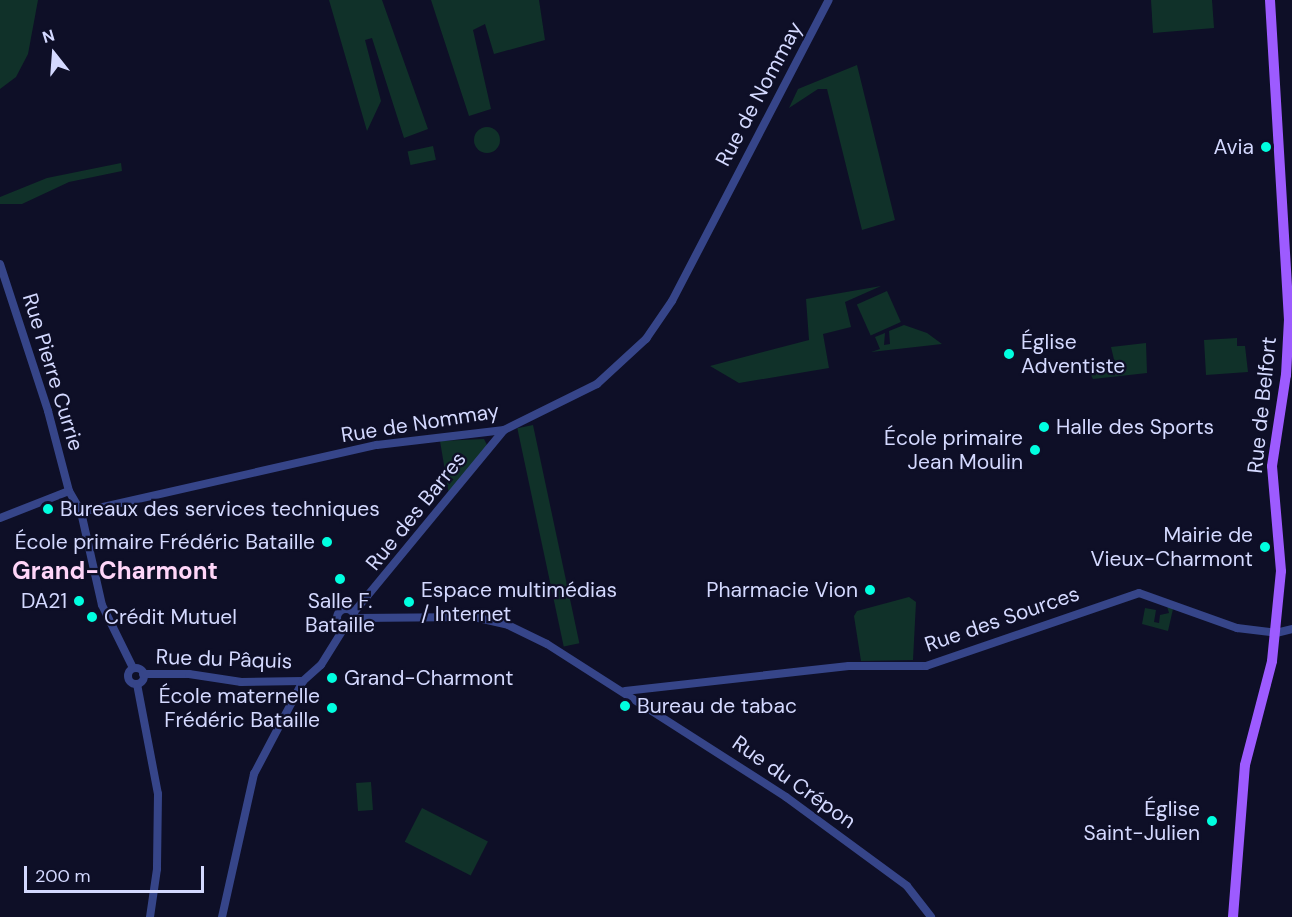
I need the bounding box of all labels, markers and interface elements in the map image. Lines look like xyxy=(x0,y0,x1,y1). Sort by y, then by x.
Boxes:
street label: Rue de Nommay xyxy=(710,18,808,170)
north arrow xyxy=(24,24,84,84)
text: N xyxy=(40,25,57,48)
place label: Avia xyxy=(1214,134,1254,160)
marker: Avia xyxy=(1259,140,1273,154)
street label: Rue Pierre Currie xyxy=(17,290,89,454)
place label: Église Adventiste xyxy=(1021,329,1125,379)
street label: Rue de Belfort xyxy=(1242,335,1282,475)
marker: Église Adventiste xyxy=(1002,347,1016,361)
street label: Rue de Nommay xyxy=(339,398,501,448)
place label: Halle des Sports xyxy=(1056,414,1214,440)
marker: Halle des Sports xyxy=(1037,420,1051,434)
place label: École primaire Jean Moulin xyxy=(884,425,1023,475)
marker: École primaire Jean Moulin xyxy=(1028,443,1042,457)
street label: Rue des Barres xyxy=(361,447,471,575)
place label: Bureaux des services techniques xyxy=(60,496,380,522)
marker: Bureaux des services techniques xyxy=(41,502,55,516)
place label: Mairie de Vieux-Charmont xyxy=(1090,522,1253,572)
place label: École primaire Frédéric Bataille xyxy=(15,529,315,555)
marker: École primaire Frédéric Bataille xyxy=(320,535,334,549)
marker: Mairie de Vieux-Charmont xyxy=(1258,540,1272,554)
district label: Grand-Charmont xyxy=(12,557,218,585)
marker: Salle F. Bataille xyxy=(333,572,347,586)
place label: Espace multimédias / Internet xyxy=(421,577,617,627)
place label: Pharmacie Vion xyxy=(706,577,858,603)
street label: Rue des Sources xyxy=(921,581,1083,657)
marker: Pharmacie Vion xyxy=(863,583,877,597)
place label: DA21 xyxy=(21,588,67,614)
place label: Salle F. Bataille xyxy=(305,588,375,638)
marker: DA21 xyxy=(72,594,86,608)
marker: Espace multimédias / Internet xyxy=(402,595,416,609)
place label: Crédit Mutuel xyxy=(104,604,237,630)
marker: Crédit Mutuel xyxy=(85,610,99,624)
street label: Rue du Pâquis xyxy=(155,644,293,674)
place label: Grand-Charmont xyxy=(344,665,513,691)
marker: Grand-Charmont xyxy=(325,671,339,685)
place label: École maternelle Frédéric Bataille xyxy=(159,683,320,733)
place label: Bureau de tabac xyxy=(637,693,797,719)
marker: Bureau de tabac xyxy=(618,699,632,713)
marker: École maternelle Frédéric Bataille xyxy=(325,701,339,715)
street label: Rue du Crépon xyxy=(727,730,861,834)
place label: Église Saint-Julien xyxy=(1083,796,1200,846)
marker: Église Saint-Julien xyxy=(1205,814,1219,828)
scale bar xyxy=(27,854,207,892)
text: 200 m xyxy=(35,864,91,888)

